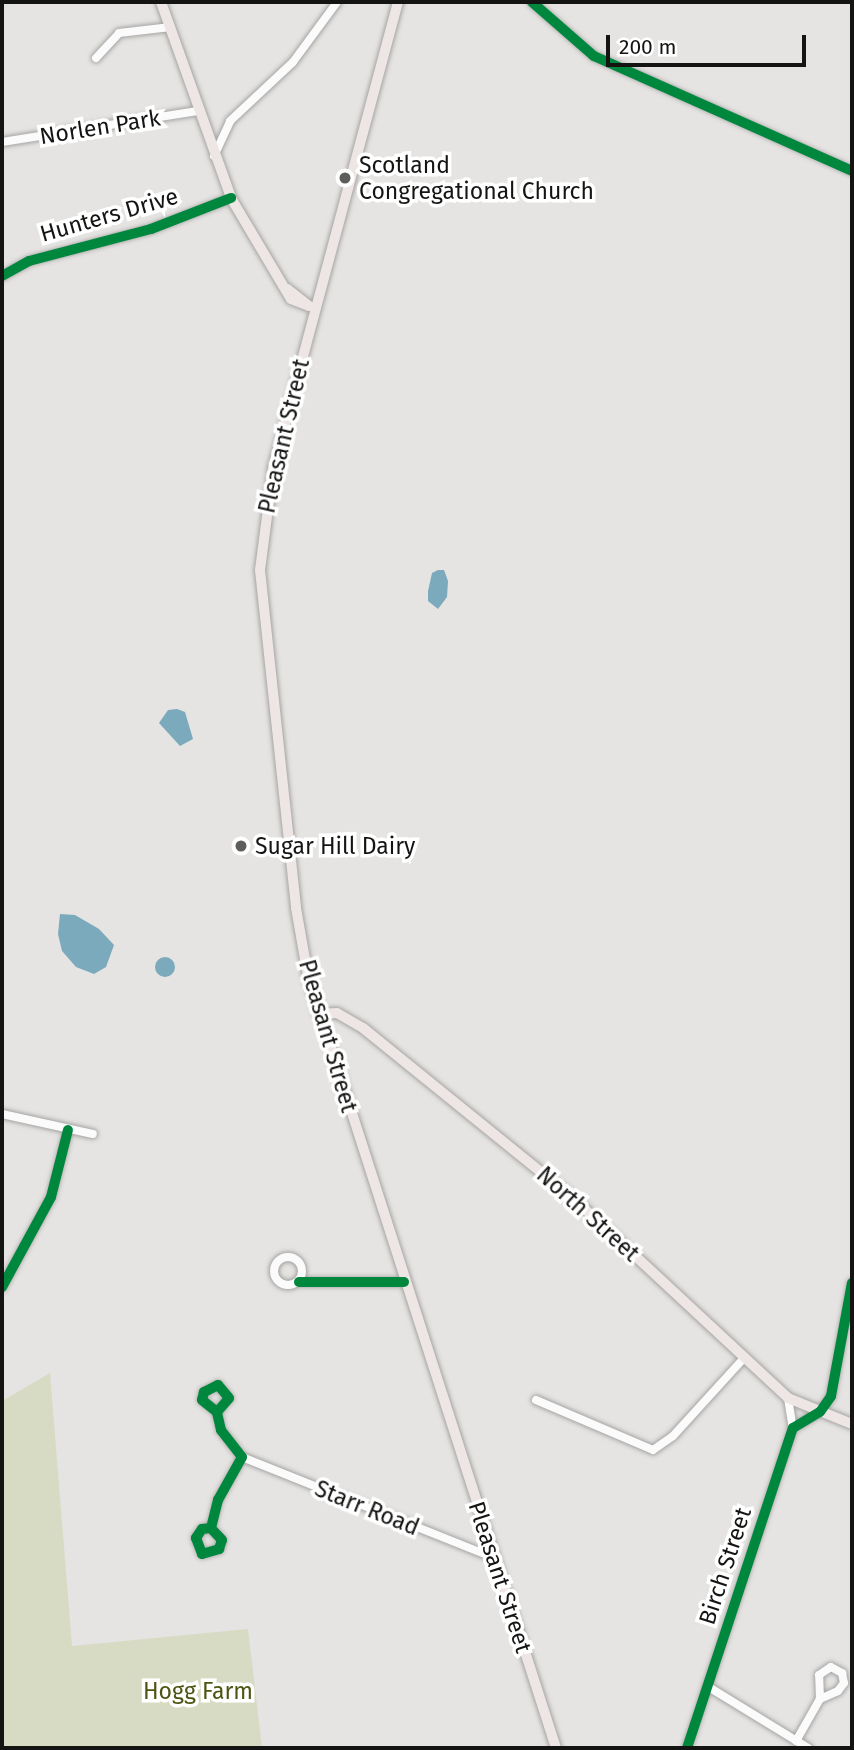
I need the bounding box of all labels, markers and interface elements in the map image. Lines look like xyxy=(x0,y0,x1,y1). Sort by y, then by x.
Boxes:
scale bar xyxy=(609,21,808,65)
text: 200 m xyxy=(619,34,676,60)
street label: Norlen Park xyxy=(38,104,162,150)
place label: Scotland Congregational Church xyxy=(359,151,594,205)
marker: Scotland Congregational Church xyxy=(337,170,353,186)
street label: Hunters Drive xyxy=(37,182,181,248)
street label: Pleasant Street xyxy=(253,356,315,516)
place label: Sugar Hill Dairy xyxy=(255,832,415,860)
marker: Sugar Hill Dairy xyxy=(233,838,249,854)
street label: Pleasant Street xyxy=(293,956,363,1116)
street label: North Street xyxy=(531,1161,645,1267)
street label: Starr Road xyxy=(311,1475,423,1541)
street label: Pleasant Street xyxy=(463,1498,537,1656)
street label: Birch Street xyxy=(693,1504,757,1628)
park label: Hogg Farm xyxy=(143,1677,253,1705)

